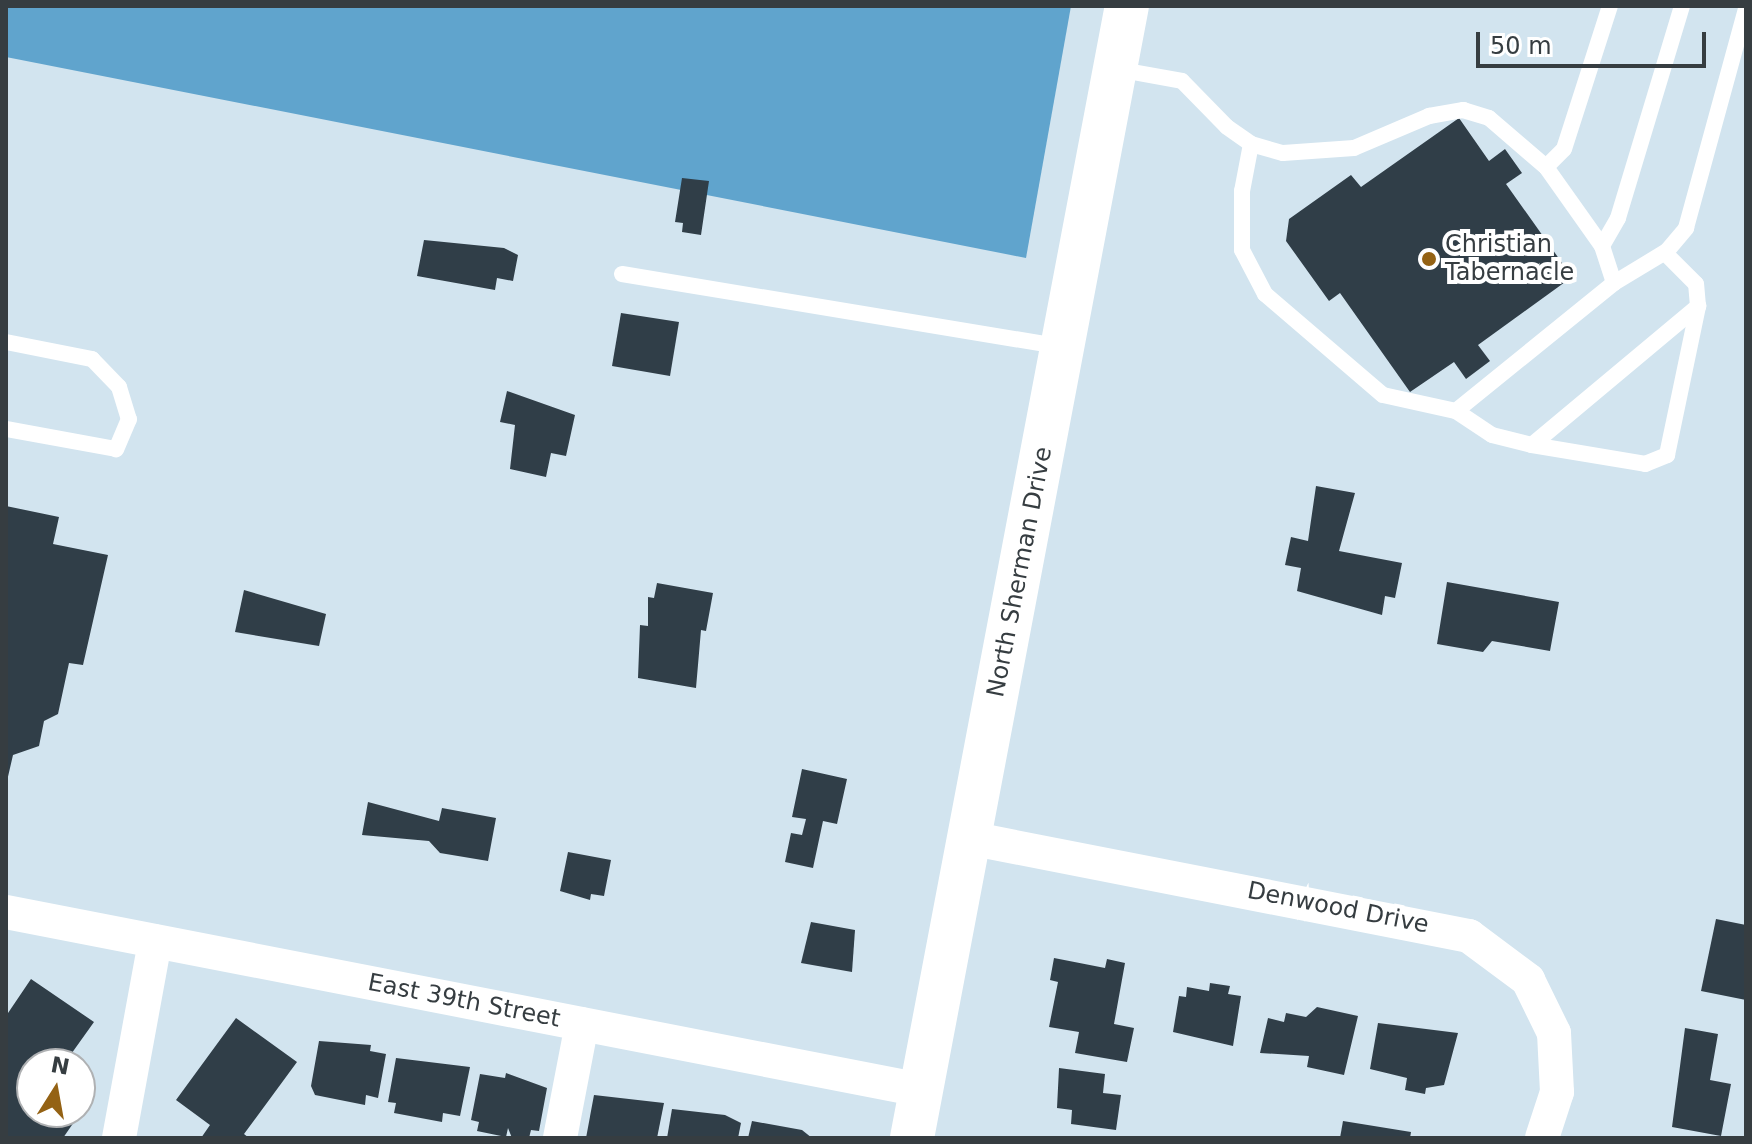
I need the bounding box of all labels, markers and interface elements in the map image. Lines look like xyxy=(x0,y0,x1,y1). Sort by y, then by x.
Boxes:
scale bar xyxy=(1480,16,1710,66)
text: 50 m xyxy=(1490,32,1552,60)
place label: Christian Tabernacle xyxy=(1445,231,1574,287)
marker: Christian Tabernacle xyxy=(1420,250,1438,268)
street label: North Sherman Drive xyxy=(982,444,1058,700)
street label: Denwood Drive xyxy=(1245,876,1431,940)
street label: East 39th Street xyxy=(365,968,563,1034)
north arrow xyxy=(16,1048,96,1128)
text: N xyxy=(49,1052,72,1080)

